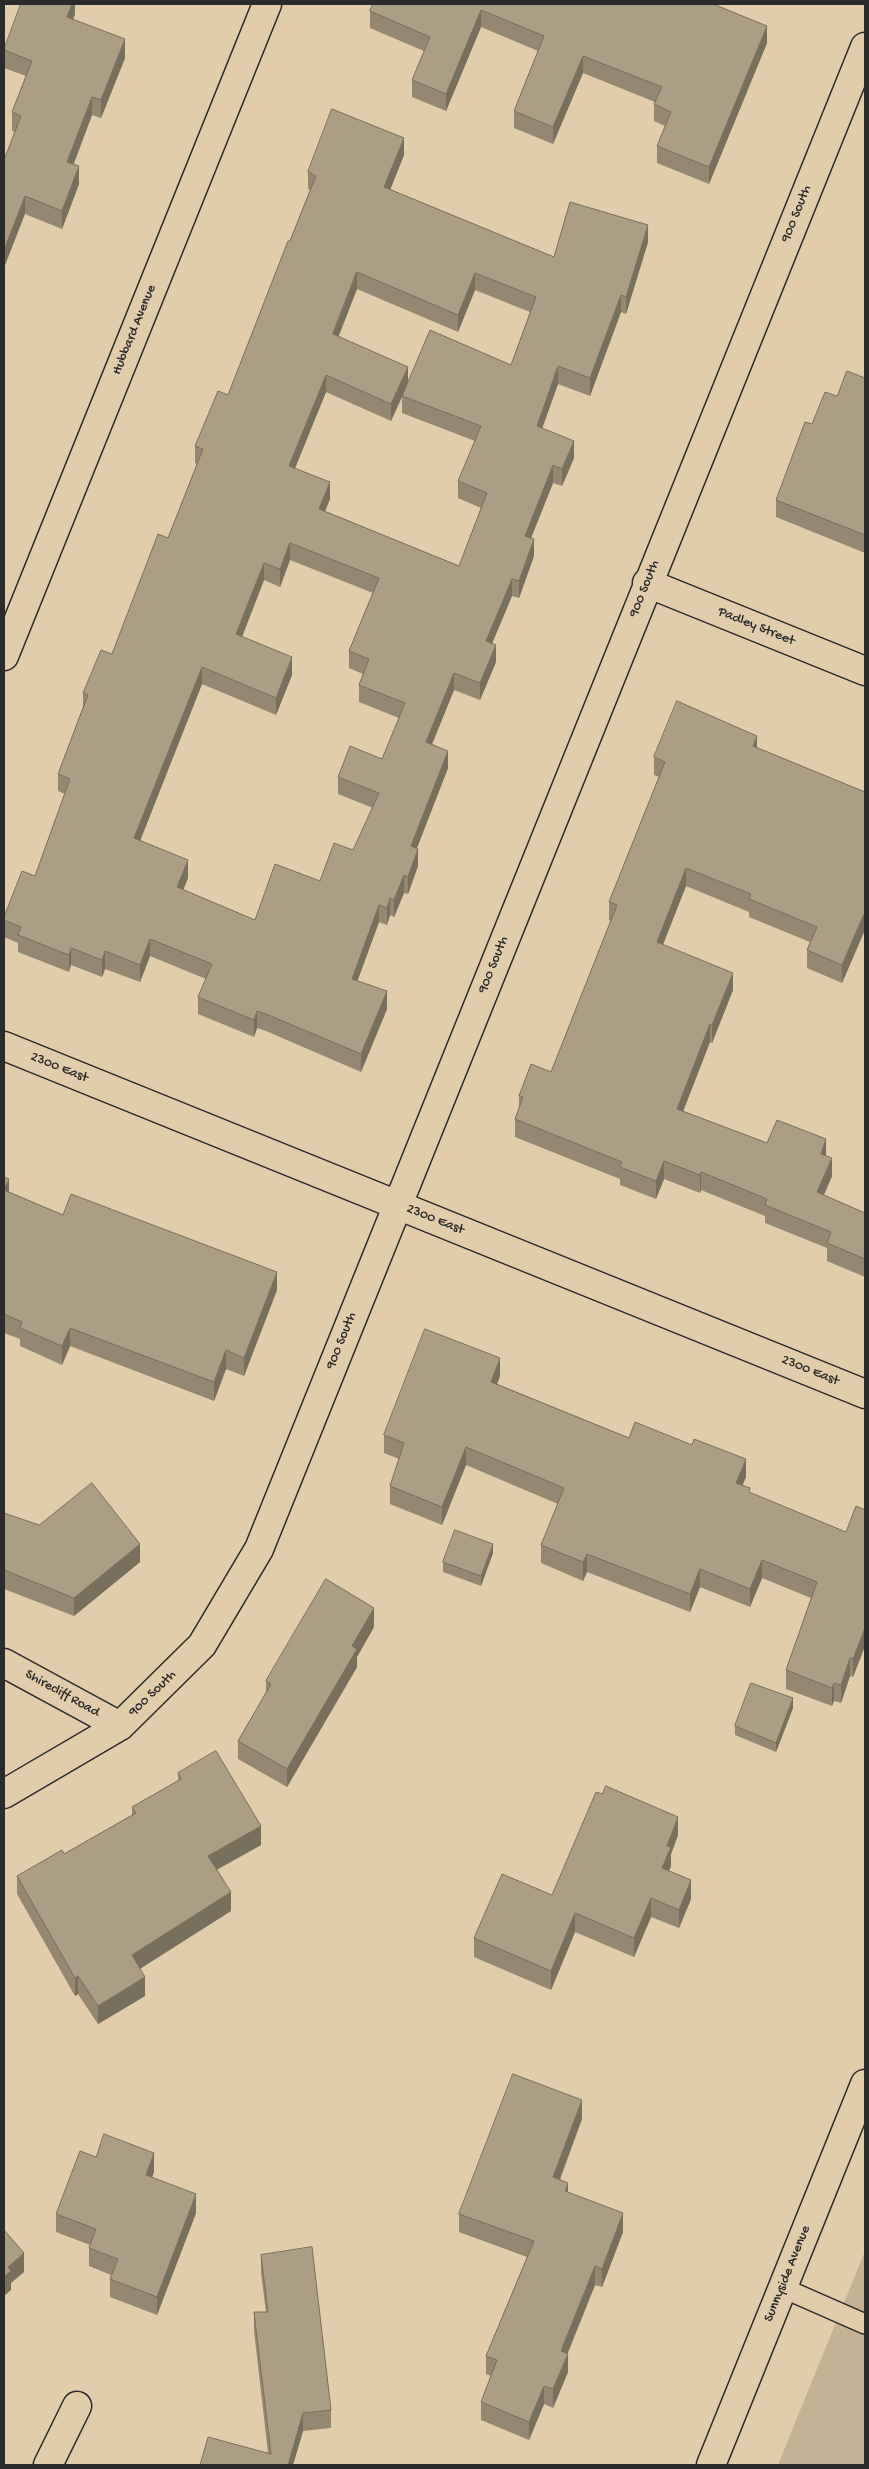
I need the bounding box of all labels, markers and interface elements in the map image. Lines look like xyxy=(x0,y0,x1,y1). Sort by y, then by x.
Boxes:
street label: 900 South xyxy=(778,183,816,245)
street label: Hubbard Avenue xyxy=(109,282,161,378)
street label: 900 South xyxy=(626,558,664,620)
street label: Padley Street xyxy=(715,604,797,650)
street label: 900 South xyxy=(475,934,513,996)
street label: 2300 East xyxy=(28,1049,90,1087)
street label: 2300 East xyxy=(404,1201,466,1239)
street label: 900 South xyxy=(323,1310,361,1372)
street label: 2300 East xyxy=(779,1352,841,1390)
street label: Shirecliff Road xyxy=(22,1667,102,1721)
street label: 900 South xyxy=(126,1667,180,1721)
street label: Sunnyside Avenue xyxy=(761,2223,815,2325)

